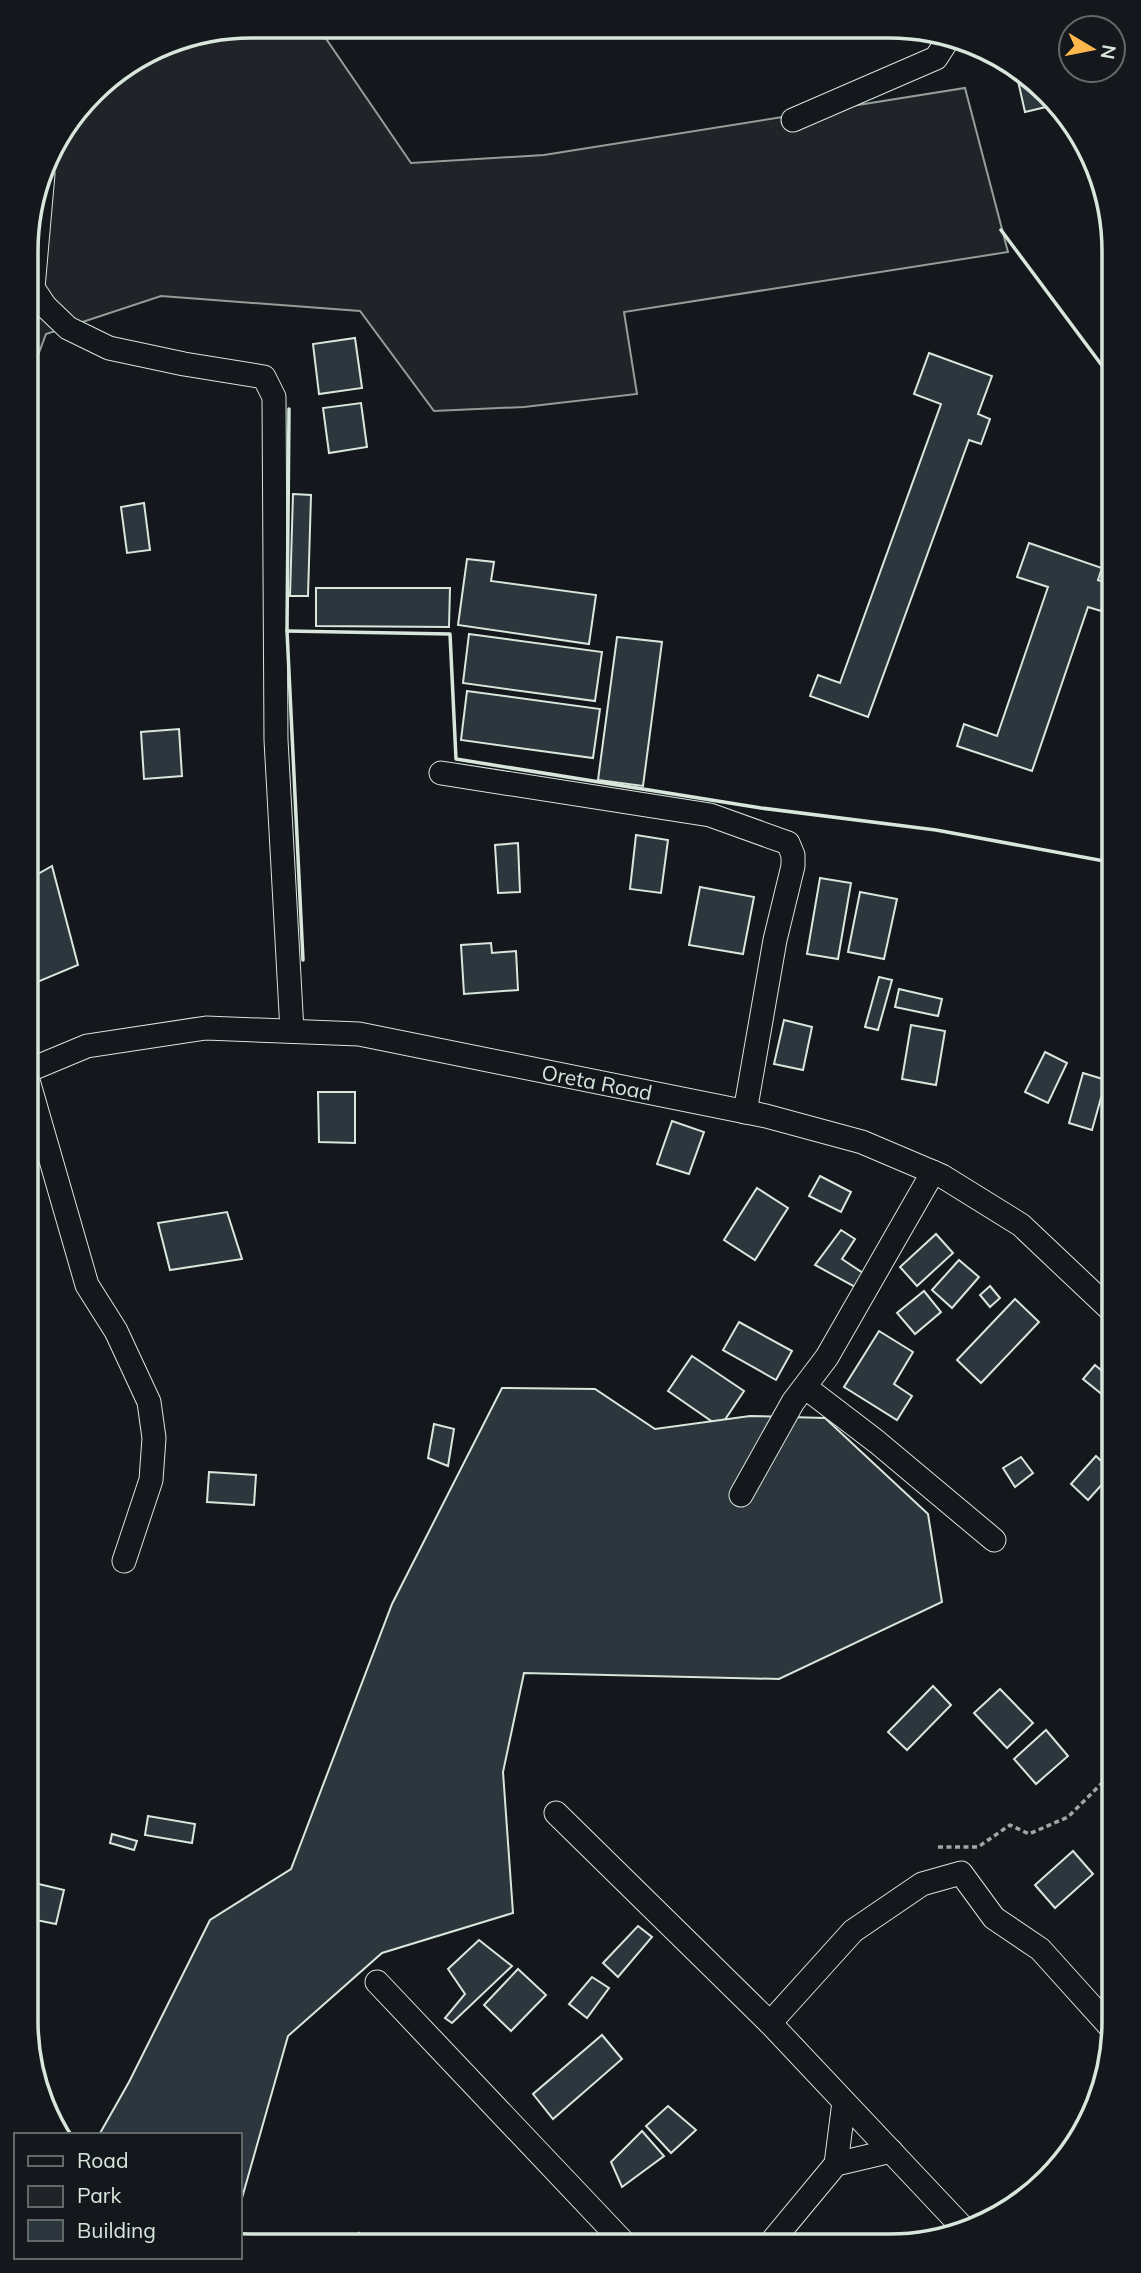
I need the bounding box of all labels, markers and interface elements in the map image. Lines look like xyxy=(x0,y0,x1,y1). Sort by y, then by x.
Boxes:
north arrow xyxy=(1057,14,1127,84)
text: N xyxy=(1096,43,1122,61)
street label: Oreta Road xyxy=(540,1059,654,1105)
legend xyxy=(14,2133,242,2259)
text: Road xyxy=(77,2147,128,2173)
text: Park xyxy=(77,2182,121,2208)
text: Building xyxy=(77,2217,156,2243)

